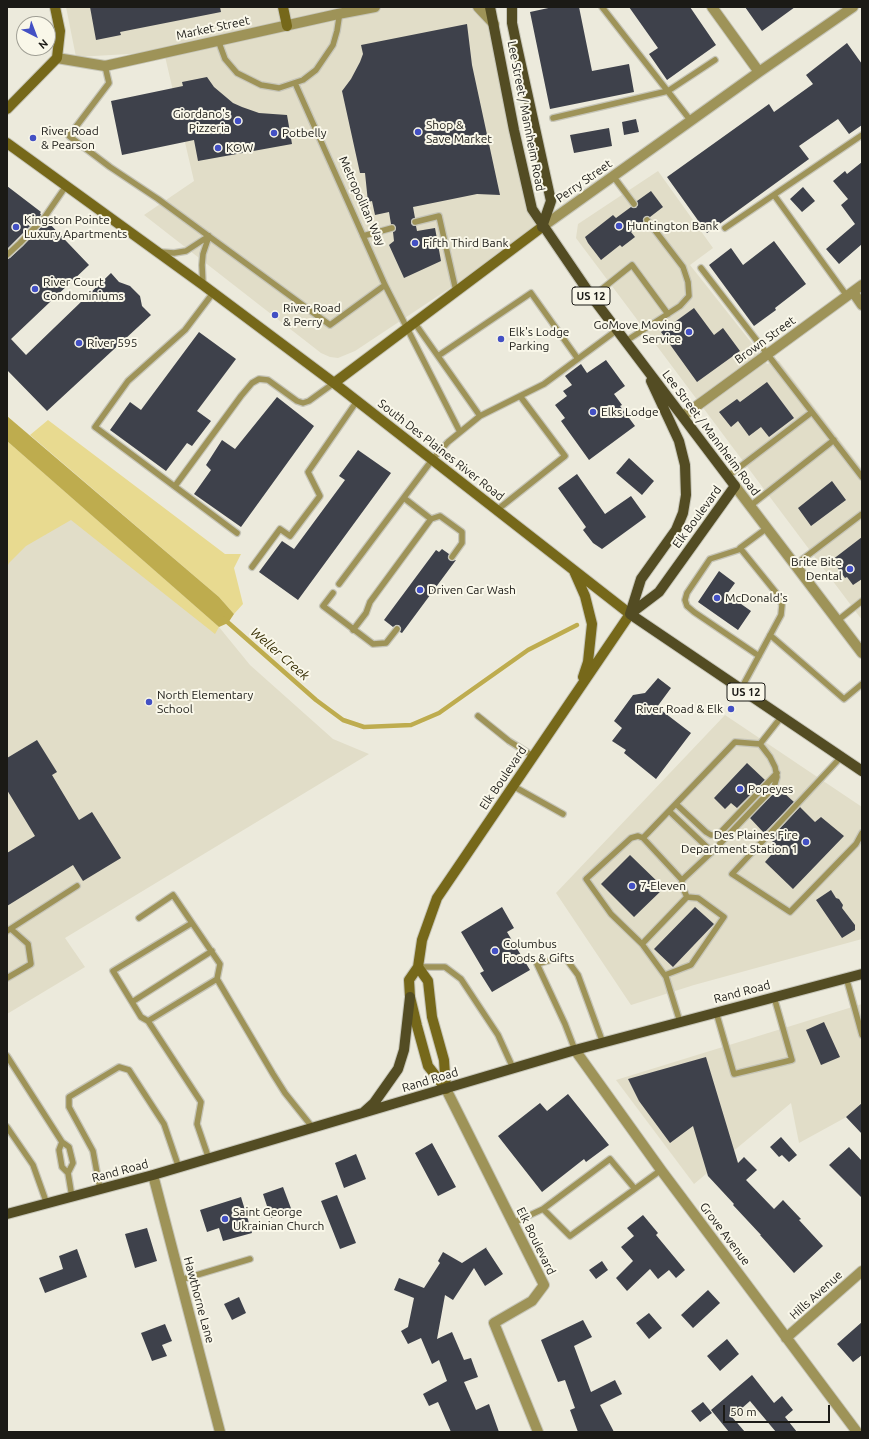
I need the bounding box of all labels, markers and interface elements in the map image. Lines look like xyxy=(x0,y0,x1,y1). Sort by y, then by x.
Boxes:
street label: Market Street xyxy=(175,13,251,43)
north arrow xyxy=(16,16,56,56)
text: N xyxy=(36,37,50,51)
street label: Lee Street / Mannheim Road xyxy=(504,40,548,192)
place label: Giordano's Pizzeria xyxy=(173,107,230,135)
marker: Giordano's Pizzeria xyxy=(233,116,243,126)
place label: Shop & Save Market xyxy=(426,118,492,146)
place label: River Road & Pearson xyxy=(41,124,99,152)
place label: Potbelly xyxy=(282,126,326,140)
marker: Shop & Save Market xyxy=(413,127,423,137)
marker: Potbelly xyxy=(269,128,279,138)
marker: River Road & Pearson xyxy=(28,133,38,143)
place label: KOW xyxy=(226,141,253,155)
marker: KOW xyxy=(213,143,223,153)
street label: Metropolitan Way xyxy=(336,154,388,248)
street label: Perry Street xyxy=(553,156,615,206)
place label: Kingston Pointe Luxury Apartments xyxy=(24,213,127,241)
place label: Huntington Bank xyxy=(627,219,718,233)
marker: Huntington Bank xyxy=(614,221,624,231)
marker: Kingston Pointe Luxury Apartments xyxy=(11,222,21,232)
place label: Fifth Third Bank xyxy=(423,236,509,250)
marker: Fifth Third Bank xyxy=(410,238,420,248)
place label: River Court Condominiums xyxy=(43,275,124,303)
marker: River Court Condominiums xyxy=(30,284,40,294)
road number: US 12 xyxy=(572,287,610,305)
place label: River Road & Perry xyxy=(283,301,341,329)
marker: River Road & Perry xyxy=(270,310,280,320)
street label: Brown Street xyxy=(732,313,798,367)
place label: GoMove Moving Service xyxy=(593,318,681,346)
place label: Elk's Lodge Parking xyxy=(509,325,569,353)
marker: GoMove Moving Service xyxy=(684,327,694,337)
marker: Elk's Lodge Parking xyxy=(496,334,506,344)
place label: River 595 xyxy=(87,336,137,350)
marker: River 595 xyxy=(74,338,84,348)
street label: Lee Street / Mannheim Road xyxy=(659,368,763,498)
street label: South Des Plaines River Road xyxy=(375,396,507,504)
place label: Elks Lodge xyxy=(601,405,659,419)
marker: Elks Lodge xyxy=(588,407,598,417)
street label: Elk Boulevard xyxy=(670,483,724,551)
place label: Brite Bite Dental xyxy=(791,555,842,583)
marker: Brite Bite Dental xyxy=(845,564,855,574)
place label: Driven Car Wash xyxy=(428,583,516,597)
marker: Driven Car Wash xyxy=(415,585,425,595)
place label: McDonald's xyxy=(725,591,788,605)
marker: McDonald's xyxy=(712,593,722,603)
water label: Weller Creek xyxy=(247,624,313,684)
road number: US 12 xyxy=(727,683,765,701)
place label: North Elementary School xyxy=(157,688,253,716)
marker: North Elementary School xyxy=(144,697,154,707)
place label: River Road & Elk xyxy=(636,702,723,716)
marker: River Road & Elk xyxy=(726,704,736,714)
street label: Elk Boulevard xyxy=(476,744,530,812)
place label: Popeyes xyxy=(748,782,793,796)
marker: Popeyes xyxy=(735,784,745,794)
place label: Des Plaines Fire Department Station 1 xyxy=(681,828,798,856)
marker: Des Plaines Fire Department Station 1 xyxy=(801,837,811,847)
place label: 7-Eleven xyxy=(640,879,686,893)
marker: 7-Eleven xyxy=(627,881,637,891)
place label: Columbus Foods & Gifts xyxy=(503,937,574,965)
marker: Columbus Foods & Gifts xyxy=(490,946,500,956)
street label: Rand Road xyxy=(712,978,772,1006)
street label: Rand Road xyxy=(400,1065,460,1095)
street label: Rand Road xyxy=(90,1157,150,1185)
street label: Grove Avenue xyxy=(697,1200,753,1268)
place label: Saint George Ukrainian Church xyxy=(233,1205,324,1233)
street label: Elk Boulevard xyxy=(513,1205,559,1277)
marker: Saint George Ukrainian Church xyxy=(220,1214,230,1224)
street label: Hawthorne Lane xyxy=(181,1255,217,1345)
street label: Hills Avenue xyxy=(787,1268,845,1322)
scale bar xyxy=(725,1397,832,1423)
text: 50 m xyxy=(730,1405,757,1418)

